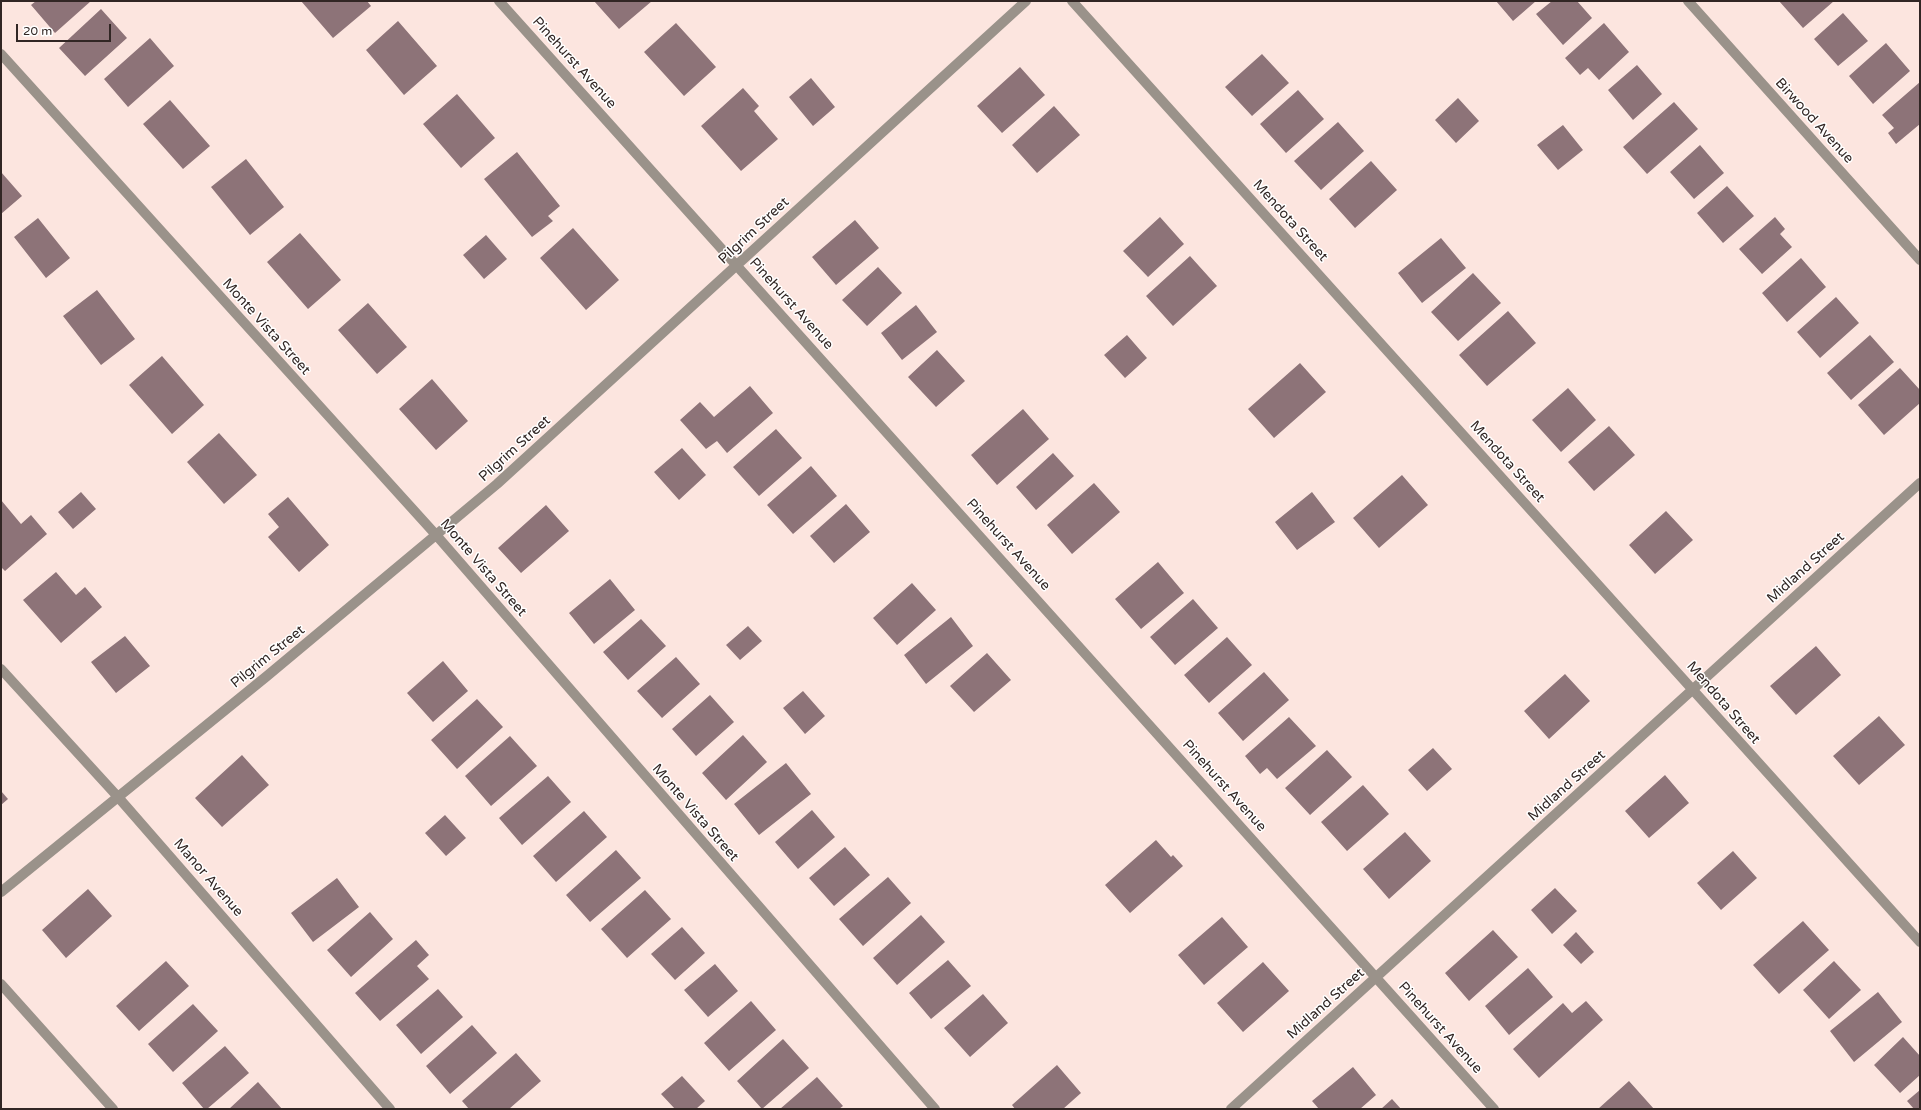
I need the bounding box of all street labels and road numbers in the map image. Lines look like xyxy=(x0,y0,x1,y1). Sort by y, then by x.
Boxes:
street label: Pinehurst Avenue xyxy=(528,14,620,112)
street label: Birwood Avenue xyxy=(1771,75,1857,167)
street label: Mendota Street xyxy=(1249,177,1331,265)
street label: Pilgrim Street xyxy=(715,194,793,268)
street label: Pinehurst Avenue xyxy=(745,255,837,353)
street label: Monte Vista Street xyxy=(218,275,314,379)
street label: Pilgrim Street xyxy=(476,412,554,486)
street label: Mendota Street xyxy=(1466,418,1548,506)
street label: Pinehurst Avenue xyxy=(962,496,1054,594)
street label: Monte Vista Street xyxy=(436,516,530,620)
street label: Midland Street xyxy=(1764,529,1848,607)
street label: Pilgrim Street xyxy=(228,622,308,692)
street label: Mendota Street xyxy=(1683,658,1763,748)
street label: Pinehurst Avenue xyxy=(1178,737,1270,835)
street label: Midland Street xyxy=(1525,747,1609,825)
street label: Monte Vista Street xyxy=(648,761,742,865)
street label: Manor Avenue xyxy=(170,836,246,920)
street label: Midland Street xyxy=(1284,965,1368,1043)
street label: Pinehurst Avenue xyxy=(1394,979,1486,1077)

